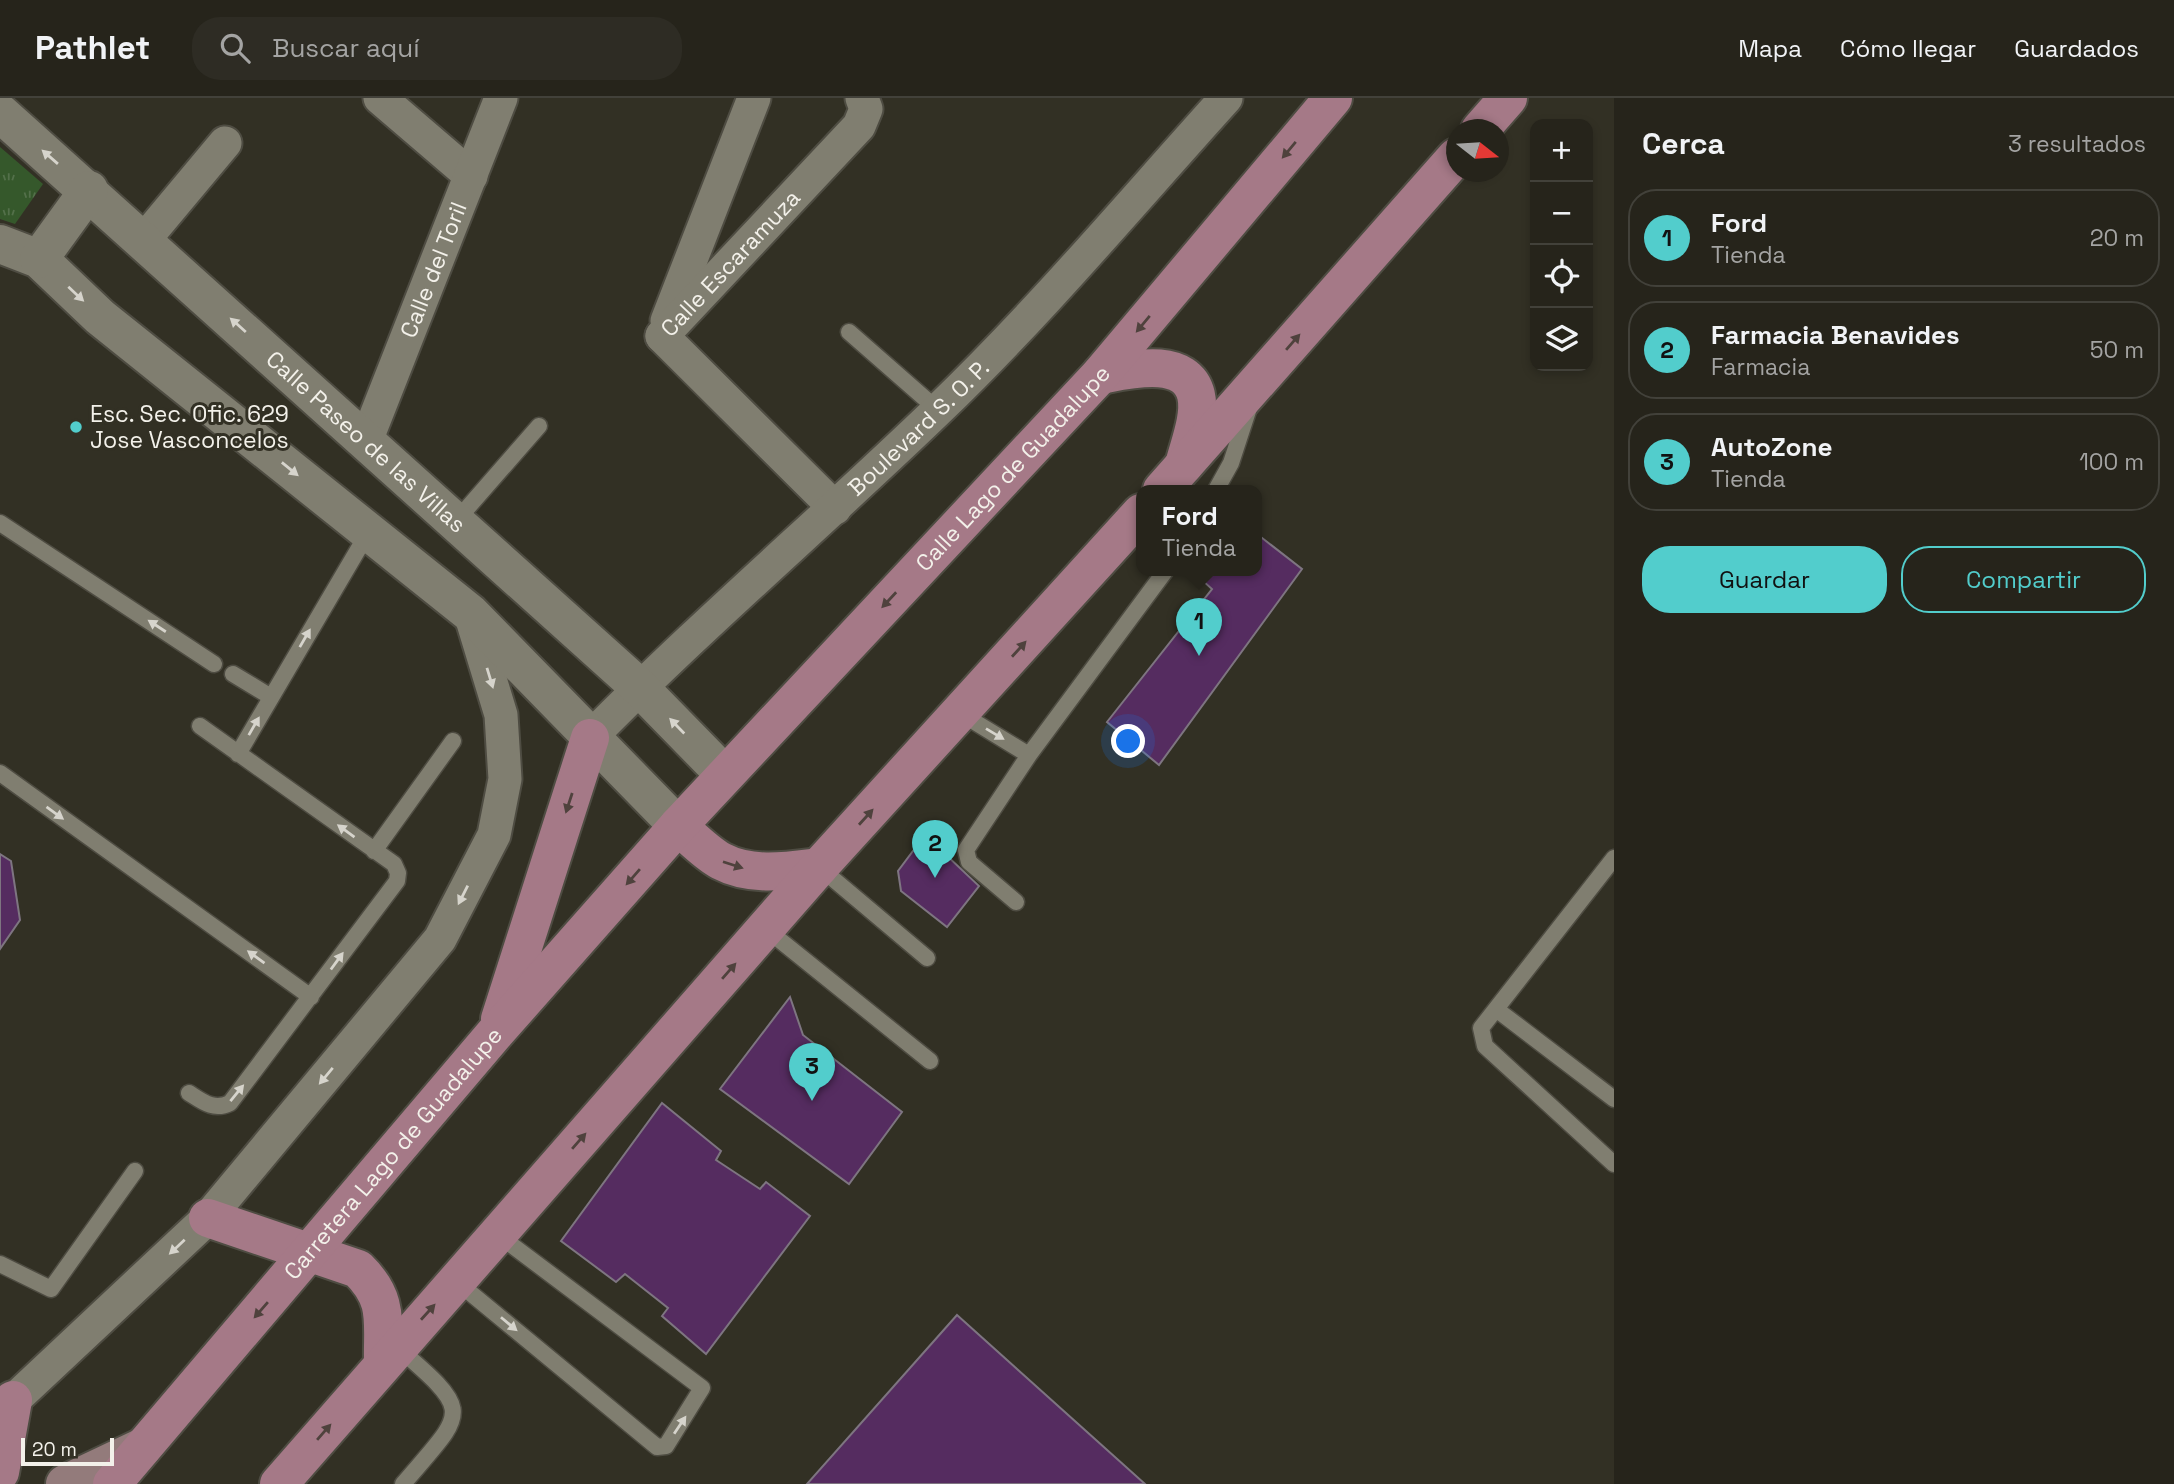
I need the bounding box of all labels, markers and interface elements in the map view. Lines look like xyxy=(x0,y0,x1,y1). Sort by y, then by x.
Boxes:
search box xyxy=(192,17,682,80)
text: Pathlet xyxy=(35,27,150,69)
icon: search xyxy=(216,29,254,67)
text: Buscar aquí xyxy=(272,31,420,65)
text: Mapa xyxy=(1738,33,1802,64)
text: Cómo llegar xyxy=(1840,33,1976,64)
text: Guardados xyxy=(2014,33,2139,64)
north arrow xyxy=(1446,119,1509,182)
map controls xyxy=(1530,119,1593,371)
button: + xyxy=(1530,119,1593,182)
text: Cerca xyxy=(1642,124,1725,163)
text: 3 resultados xyxy=(2008,129,2146,159)
one-way arrow xyxy=(1282,142,1297,159)
one-way arrow xyxy=(42,150,59,165)
button: − xyxy=(1530,182,1593,245)
street label: Calle Escaramuza xyxy=(654,183,807,343)
street label: Calle del Toril xyxy=(393,197,474,342)
text: Ford xyxy=(1711,206,1767,240)
text: 1 xyxy=(1662,223,1672,253)
text: 20 m xyxy=(2090,223,2144,253)
text: Tienda xyxy=(1711,240,1786,270)
button: locate xyxy=(1530,245,1593,308)
one-way arrow xyxy=(67,286,85,302)
button: layers xyxy=(1530,308,1593,371)
one-way arrow xyxy=(1136,316,1151,333)
one-way arrow xyxy=(230,318,247,334)
text: Farmacia Benavides xyxy=(1711,318,1960,352)
one-way arrow xyxy=(1285,333,1301,351)
text: 2 xyxy=(1660,335,1674,365)
text: 50 m xyxy=(2090,335,2144,365)
street label: Calle Paseo de las Villas xyxy=(260,344,472,539)
text: Farmacia xyxy=(1711,352,1810,382)
street label: Boulevard S. O. P. xyxy=(841,353,996,502)
street label: Calle Lago de Guadalupe xyxy=(909,359,1117,578)
place label: Esc. Sec. Ofic. 629 Jose Vasconcelos xyxy=(90,399,289,455)
marker: Esc. Sec. Ofic. 629 Jose Vasconcelos xyxy=(68,419,84,435)
text: AutoZone xyxy=(1711,430,1833,464)
text: 3 xyxy=(1660,447,1674,477)
text: 100 m xyxy=(2079,447,2144,477)
one-way arrow xyxy=(281,461,299,476)
text: Tienda xyxy=(1711,464,1786,494)
popup xyxy=(1136,485,1262,576)
text: Ford xyxy=(1162,499,1218,533)
text: Tienda xyxy=(1162,533,1236,563)
button: Guardar xyxy=(1642,546,1887,613)
button: Compartir xyxy=(1901,546,2146,613)
one-way arrow xyxy=(882,591,898,608)
pin: 1 xyxy=(1176,598,1222,656)
one-way arrow xyxy=(148,619,166,633)
one-way arrow xyxy=(299,629,311,648)
one-way arrow xyxy=(1011,640,1027,658)
one-way arrow xyxy=(486,668,496,689)
one-way arrow xyxy=(248,716,261,735)
one-way arrow xyxy=(669,718,686,735)
your location xyxy=(1111,724,1145,758)
one-way arrow xyxy=(985,728,1004,741)
one-way arrow xyxy=(564,792,574,813)
one-way arrow xyxy=(46,806,64,820)
one-way arrow xyxy=(857,809,873,826)
pin: 2 xyxy=(912,820,958,878)
one-way arrow xyxy=(337,824,355,838)
one-way arrow xyxy=(723,860,744,871)
one-way arrow xyxy=(625,868,641,886)
one-way arrow xyxy=(457,885,469,905)
one-way arrow xyxy=(247,950,265,964)
one-way arrow xyxy=(330,952,344,971)
one-way arrow xyxy=(721,962,736,979)
street label: Carretera Lago de Guadalupe xyxy=(277,1021,509,1286)
pin: 3 xyxy=(789,1043,835,1101)
one-way arrow xyxy=(319,1067,334,1084)
one-way arrow xyxy=(230,1085,245,1103)
one-way arrow xyxy=(571,1132,587,1150)
one-way arrow xyxy=(168,1239,186,1255)
one-way arrow xyxy=(253,1301,269,1319)
one-way arrow xyxy=(420,1304,436,1321)
one-way arrow xyxy=(500,1316,518,1332)
one-way arrow xyxy=(673,1416,687,1434)
one-way arrow xyxy=(316,1424,331,1441)
scale bar xyxy=(21,1435,114,1467)
text: 20 m xyxy=(32,1437,77,1462)

